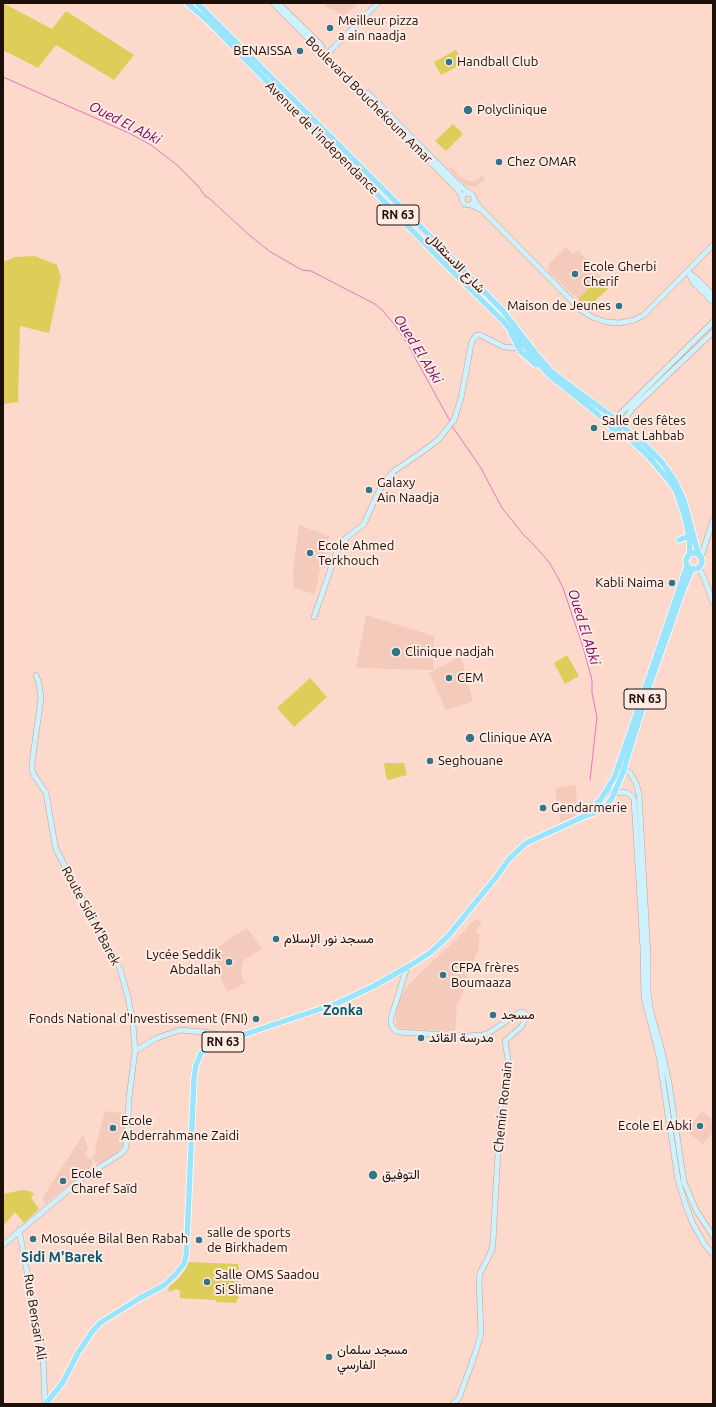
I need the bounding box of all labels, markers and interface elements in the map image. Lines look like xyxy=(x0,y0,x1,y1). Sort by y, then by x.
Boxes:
place label: Meilleur pizza a ain naadja xyxy=(338,13,418,44)
marker: Meilleur pizza a ain naadja xyxy=(325,23,335,33)
street label: Boulevard Bouchekoum Amar xyxy=(302,33,436,167)
place label: BENAISSA xyxy=(233,43,292,59)
marker: BENAISSA xyxy=(295,46,305,56)
place label: Handball Club xyxy=(457,54,538,70)
marker: Handball Club xyxy=(444,57,454,67)
street label: Avenue de l'independance xyxy=(262,78,382,198)
water label: Oued El Abki xyxy=(86,98,164,148)
place label: Polyclinique xyxy=(477,102,547,118)
marker: Polyclinique xyxy=(462,104,474,116)
place label: Chez OMAR xyxy=(507,154,576,170)
marker: Chez OMAR xyxy=(494,157,504,167)
road number: RN 63 xyxy=(377,205,419,225)
street label: شارع الاستقلال xyxy=(424,230,488,296)
place label: Ecole Gherbi Cherif xyxy=(583,259,656,290)
marker: Ecole Gherbi Cherif xyxy=(570,269,580,279)
place label: Maison de Jeunes xyxy=(507,298,611,314)
marker: Maison de Jeunes xyxy=(614,301,624,311)
water label: Oued El Abki xyxy=(390,311,446,387)
place label: Salle des fêtes Lemat Lahbab xyxy=(602,413,686,444)
marker: Salle des fêtes Lemat Lahbab xyxy=(589,423,599,433)
place label: Galaxy Ain Naadja xyxy=(377,475,439,506)
marker: Galaxy Ain Naadja xyxy=(364,485,374,495)
place label: Ecole Ahmed Terkhouch xyxy=(318,538,394,569)
marker: Ecole Ahmed Terkhouch xyxy=(305,548,315,558)
place label: Kabli Naima xyxy=(595,575,664,591)
marker: Kabli Naima xyxy=(667,578,677,588)
water label: Oued El Abki xyxy=(564,587,604,667)
place label: Clinique nadjah xyxy=(405,644,494,660)
marker: Clinique nadjah xyxy=(390,646,402,658)
place label: CEM xyxy=(457,670,484,686)
marker: CEM xyxy=(444,673,454,683)
road number: RN 63 xyxy=(624,689,666,709)
place label: Clinique AYA xyxy=(479,730,552,746)
marker: Clinique AYA xyxy=(464,732,476,744)
place label: Seghouane xyxy=(438,753,503,769)
marker: Seghouane xyxy=(425,756,435,766)
place label: Gendarmerie xyxy=(551,800,627,816)
marker: Gendarmerie xyxy=(538,803,548,813)
street label: Route Sidi M'Barek xyxy=(58,864,124,968)
place label: مسجد نور الإسلام xyxy=(284,931,374,947)
marker: مسجد نور الإسلام xyxy=(271,934,281,944)
place label: Lycée Seddik Abdallah xyxy=(146,947,221,978)
marker: Lycée Seddik Abdallah xyxy=(224,957,234,967)
place label: CFPA frères Boumaaza xyxy=(451,960,519,991)
marker: CFPA frères Boumaaza xyxy=(438,970,448,980)
district label: Zonka xyxy=(323,1002,363,1018)
place label: مسجد xyxy=(501,1007,535,1023)
marker: مسجد xyxy=(488,1010,498,1020)
place label: Fonds National d'Investissement (FNI) xyxy=(29,1011,248,1027)
marker: Fonds National d'Investissement (FNI) xyxy=(251,1014,261,1024)
place label: مدرسة القائد xyxy=(429,1030,494,1046)
road number: RN 63 xyxy=(202,1032,244,1052)
marker: مدرسة القائد xyxy=(416,1033,426,1043)
street label: Chemin Romain xyxy=(490,1061,516,1153)
place label: Ecole Abderrahmane Zaidi xyxy=(121,1113,239,1144)
place label: Ecole El Abki xyxy=(618,1118,692,1134)
marker: Ecole El Abki xyxy=(695,1121,705,1131)
marker: Ecole Abderrahmane Zaidi xyxy=(108,1123,118,1133)
place label: Ecole Charef Saïd xyxy=(71,1166,137,1197)
place label: التوفيق xyxy=(382,1167,420,1183)
marker: التوفيق xyxy=(367,1169,379,1181)
marker: Ecole Charef Saïd xyxy=(58,1176,68,1186)
place label: salle de sports de Birkhadem xyxy=(207,1225,291,1256)
place label: Mosquée Bilal Ben Rabah xyxy=(41,1231,188,1247)
marker: Mosquée Bilal Ben Rabah xyxy=(28,1234,38,1244)
marker: salle de sports de Birkhadem xyxy=(194,1235,204,1245)
district label: Sidi M'Barek xyxy=(21,1249,103,1265)
place label: Salle OMS Saadou Si Slimane xyxy=(215,1267,319,1298)
street label: Rue Bensari Ali xyxy=(20,1273,50,1361)
marker: Salle OMS Saadou Si Slimane xyxy=(202,1277,212,1287)
place label: مسجد سلمان الفارسي xyxy=(337,1342,408,1373)
marker: مسجد سلمان الفارسي xyxy=(324,1352,334,1362)

